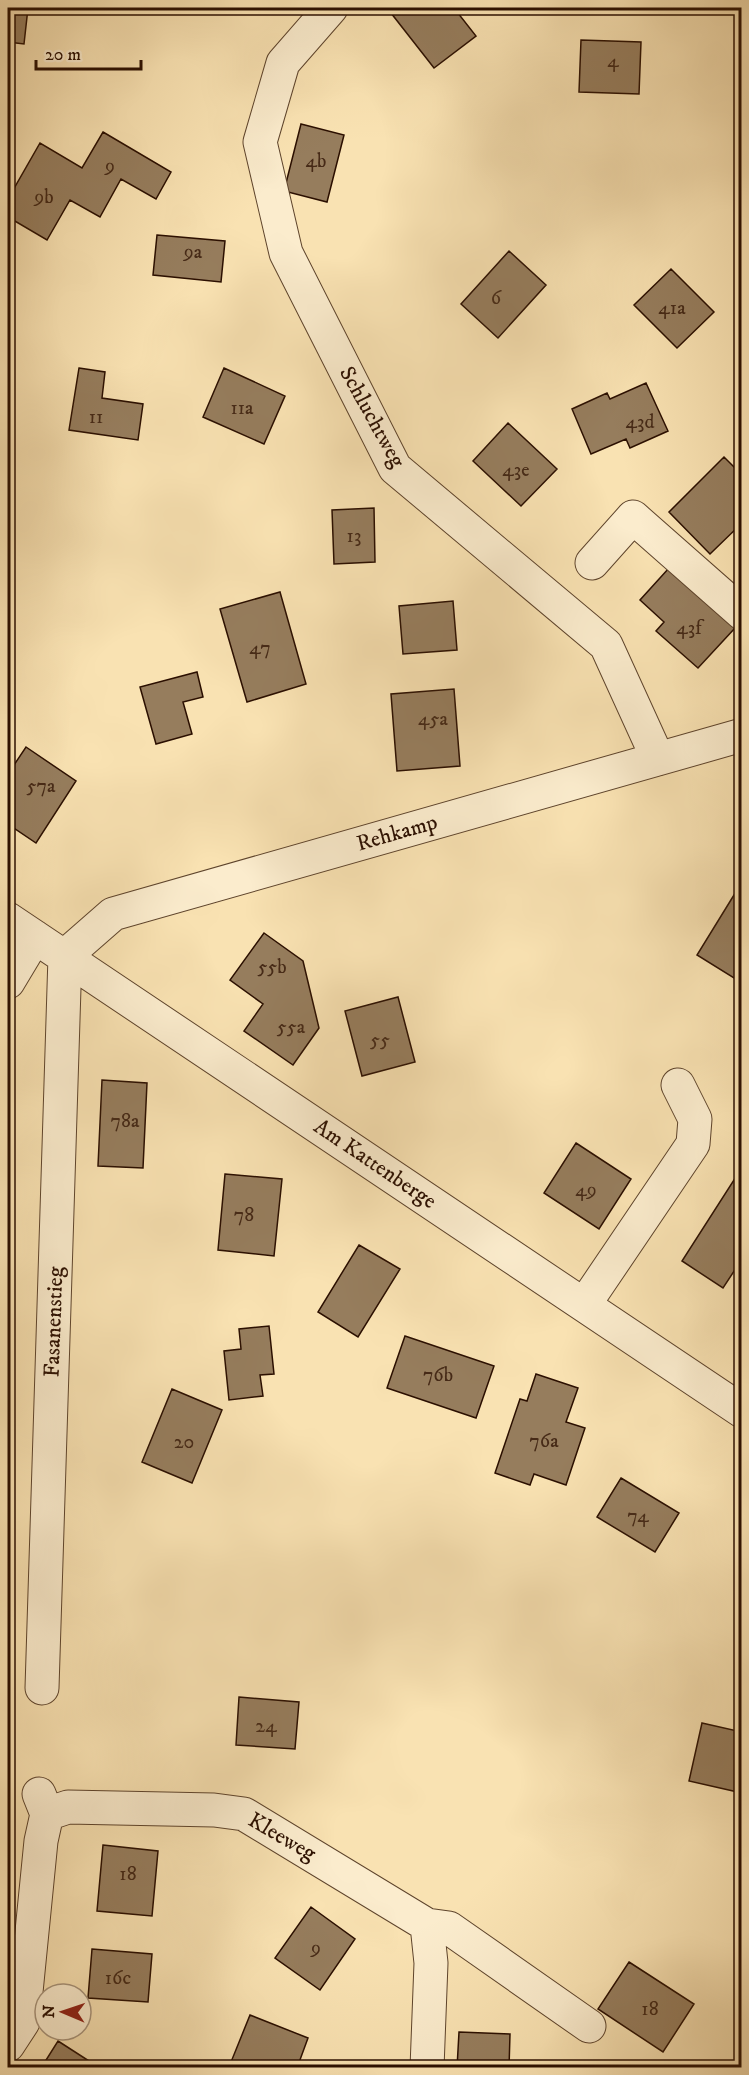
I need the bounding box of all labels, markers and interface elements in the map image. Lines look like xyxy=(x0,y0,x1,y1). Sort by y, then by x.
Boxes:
scale bar xyxy=(36,33,141,71)
text: 20 m xyxy=(45,44,81,66)
house number: 4 xyxy=(607,49,619,74)
house number: 4b xyxy=(306,149,326,174)
house number: 9 xyxy=(104,154,115,179)
house number: 9b xyxy=(33,185,54,210)
house number: 9a xyxy=(183,240,203,265)
house number: 6 xyxy=(491,286,502,311)
house number: 41a xyxy=(658,296,686,321)
street label: Schluchtweg xyxy=(333,362,411,473)
house number: 11a xyxy=(230,396,254,421)
house number: 11 xyxy=(89,405,103,430)
house number: 43d xyxy=(626,410,654,435)
house number: 43e xyxy=(502,458,530,483)
house number: 13 xyxy=(347,524,361,549)
house number: 43f xyxy=(676,616,705,641)
house number: 47 xyxy=(249,636,271,661)
house number: 45a xyxy=(418,707,448,732)
house number: 57a xyxy=(27,774,56,799)
street label: Rehkamp xyxy=(353,809,441,857)
house number: 55b xyxy=(257,955,287,980)
house number: 55a xyxy=(277,1015,306,1040)
house number: 55 xyxy=(370,1028,390,1053)
house number: 78a xyxy=(110,1109,140,1134)
street label: Am Kattenberge xyxy=(309,1113,441,1215)
house number: 49 xyxy=(575,1178,597,1203)
house number: 78 xyxy=(234,1203,254,1228)
street label: Fasanenstieg xyxy=(39,1266,69,1378)
house number: 76b xyxy=(423,1363,453,1388)
house number: 76a xyxy=(529,1429,559,1454)
house number: 20 xyxy=(174,1430,194,1455)
house number: 74 xyxy=(627,1504,649,1529)
house number: 24 xyxy=(255,1714,277,1739)
street label: Kleeweg xyxy=(243,1807,321,1867)
house number: 18 xyxy=(119,1862,137,1887)
house number: 9 xyxy=(310,1936,321,1961)
house number: 16c xyxy=(105,1966,132,1991)
north arrow xyxy=(33,1982,93,2042)
house number: 18 xyxy=(641,1997,659,2022)
text: N xyxy=(39,2005,59,2018)

